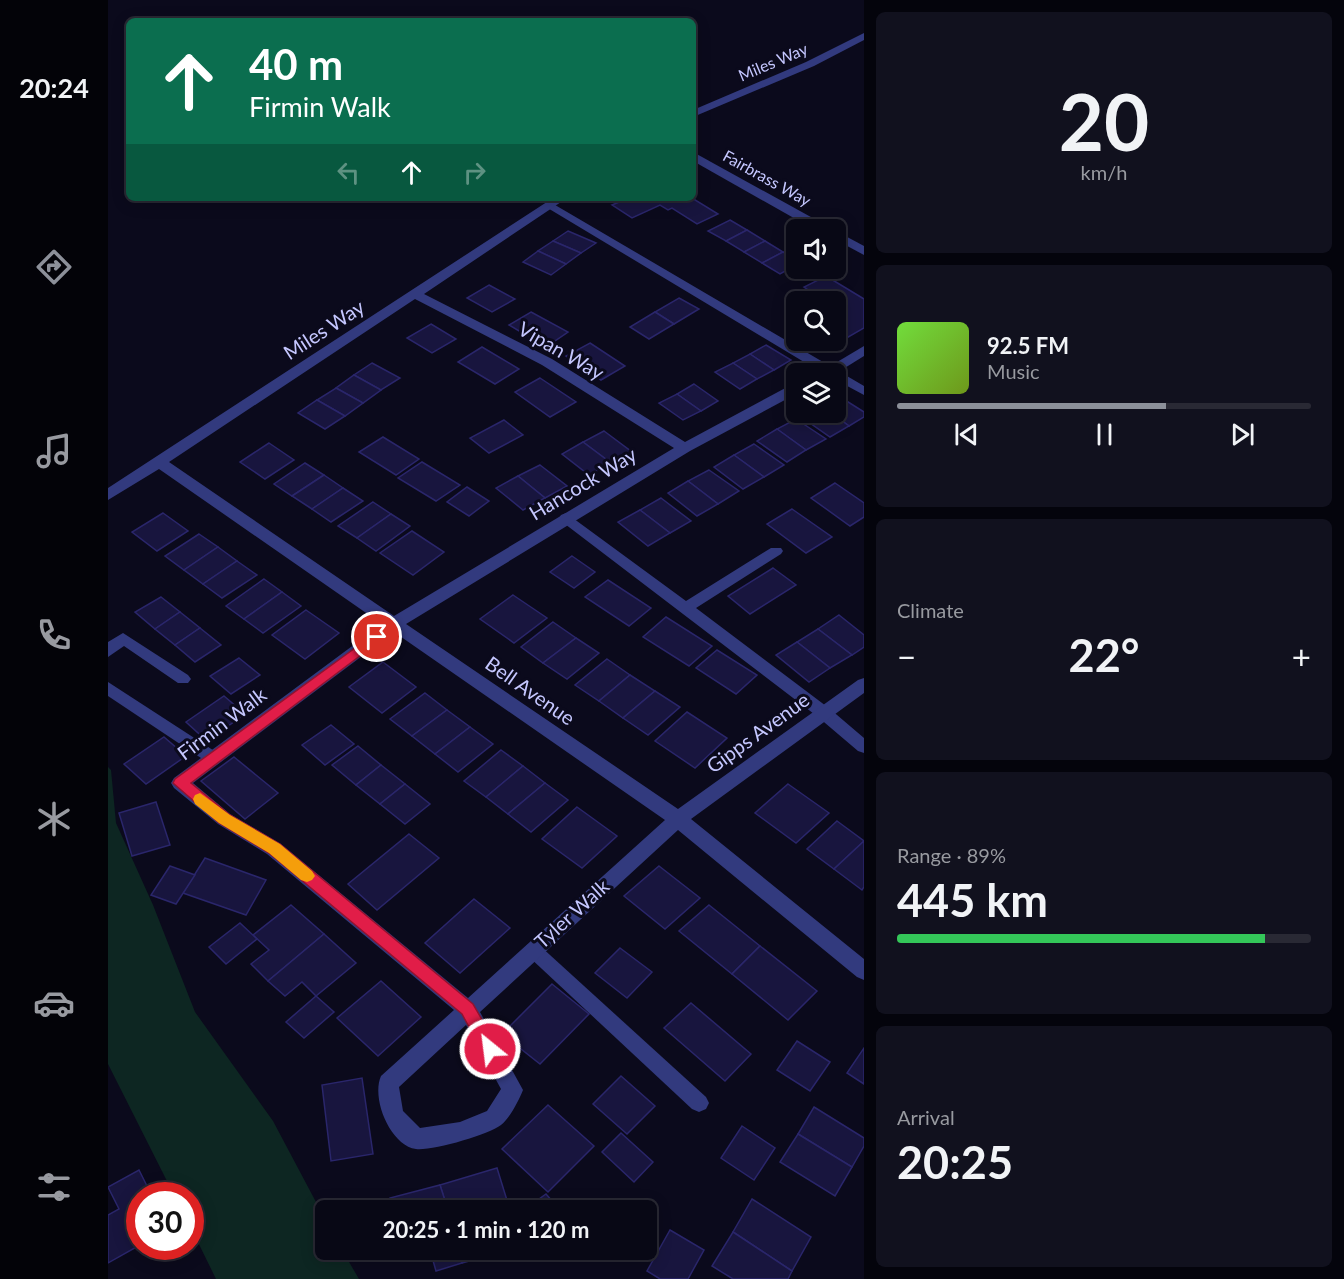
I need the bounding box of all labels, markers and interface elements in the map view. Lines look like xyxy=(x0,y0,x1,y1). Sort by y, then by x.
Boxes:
street label: Miles Way xyxy=(735,38,811,85)
text: 40 m xyxy=(249,39,343,89)
icon: ahead xyxy=(150,42,228,120)
text: 20:24 xyxy=(19,71,89,104)
text: 20 xyxy=(1059,74,1149,168)
text: Firmin Walk xyxy=(249,90,391,123)
street label: Fairbrass Way xyxy=(720,146,815,210)
icon: left xyxy=(332,156,365,189)
icon: ahead xyxy=(395,156,428,189)
icon: right xyxy=(458,156,491,189)
text: km/h xyxy=(1081,160,1127,184)
map controls xyxy=(786,219,846,423)
button: sound xyxy=(786,219,846,279)
icon: directions xyxy=(33,246,75,288)
button: search xyxy=(786,291,846,351)
street label: Miles Way xyxy=(279,294,369,364)
street label: Vipan Way xyxy=(514,316,609,385)
text: 92.5 FM xyxy=(987,332,1069,359)
text: Music xyxy=(987,359,1040,383)
button: layers xyxy=(786,363,846,423)
icon: previous xyxy=(950,418,983,451)
icon: pause xyxy=(1088,418,1121,451)
icon: next xyxy=(1226,418,1259,451)
icon: music xyxy=(33,430,75,472)
street label: Hancock Way xyxy=(524,441,641,525)
text: Climate xyxy=(897,598,964,622)
pin xyxy=(351,611,402,662)
icon: phone xyxy=(33,614,75,656)
icon: arrive xyxy=(360,620,393,653)
text: 22° xyxy=(1069,628,1139,682)
text: − xyxy=(897,636,916,676)
text: + xyxy=(1292,636,1311,676)
street label: Bell Avenue xyxy=(481,651,580,730)
street label: Firmin Walk xyxy=(172,682,271,764)
street label: Gipps Avenue xyxy=(701,687,813,777)
icon: climate xyxy=(33,798,75,840)
text: Range · 89% xyxy=(897,843,1006,867)
street label: Tyler Walk xyxy=(529,873,614,953)
text: 445 km xyxy=(897,873,1048,927)
icon: car xyxy=(33,982,75,1024)
position arrow xyxy=(458,1017,522,1081)
text: Arrival xyxy=(897,1105,955,1129)
text: 20:25 xyxy=(897,1135,1013,1189)
icon: filters xyxy=(33,1166,75,1208)
speed limit sign: 30 xyxy=(126,1182,204,1260)
text: 20:25 · 1 min · 120 m xyxy=(383,1216,589,1243)

